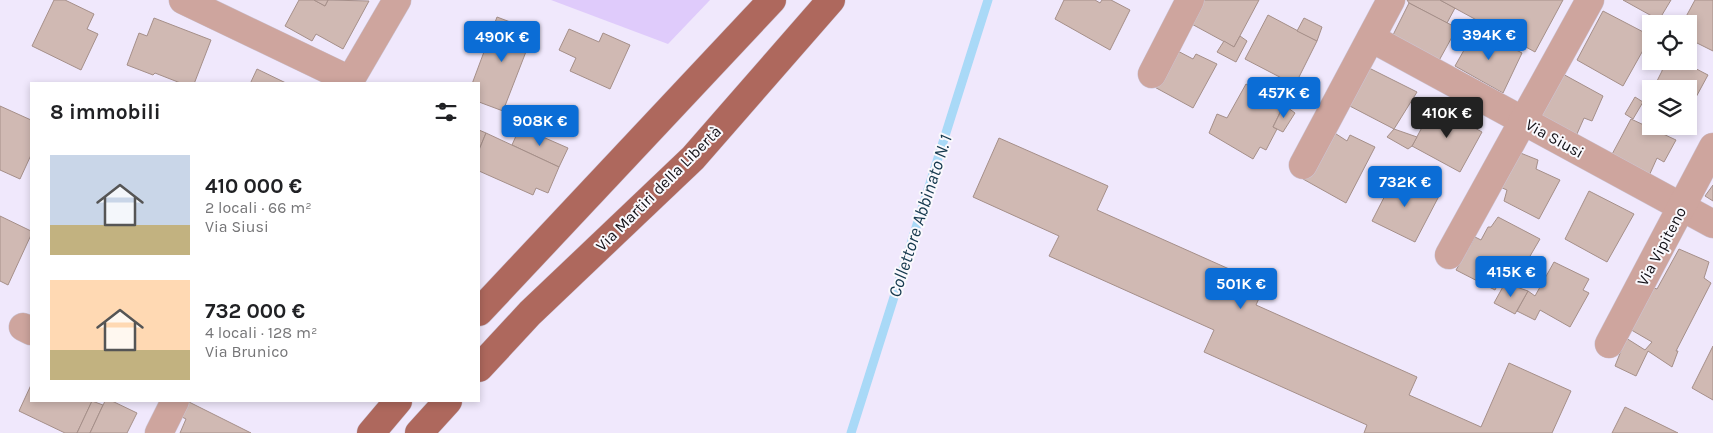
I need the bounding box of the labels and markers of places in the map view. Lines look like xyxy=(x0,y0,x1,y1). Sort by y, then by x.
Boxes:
pin: 394K € xyxy=(1448,18,1530,61)
pin: 490K € xyxy=(461,20,543,63)
pin: 457K € xyxy=(1243,76,1325,119)
pin: 410K € xyxy=(1406,96,1488,139)
pin: 908K € xyxy=(499,104,581,147)
pin: 732K € xyxy=(1364,166,1446,208)
pin: 415K € xyxy=(1470,256,1552,298)
pin: 501K € xyxy=(1200,268,1282,310)

